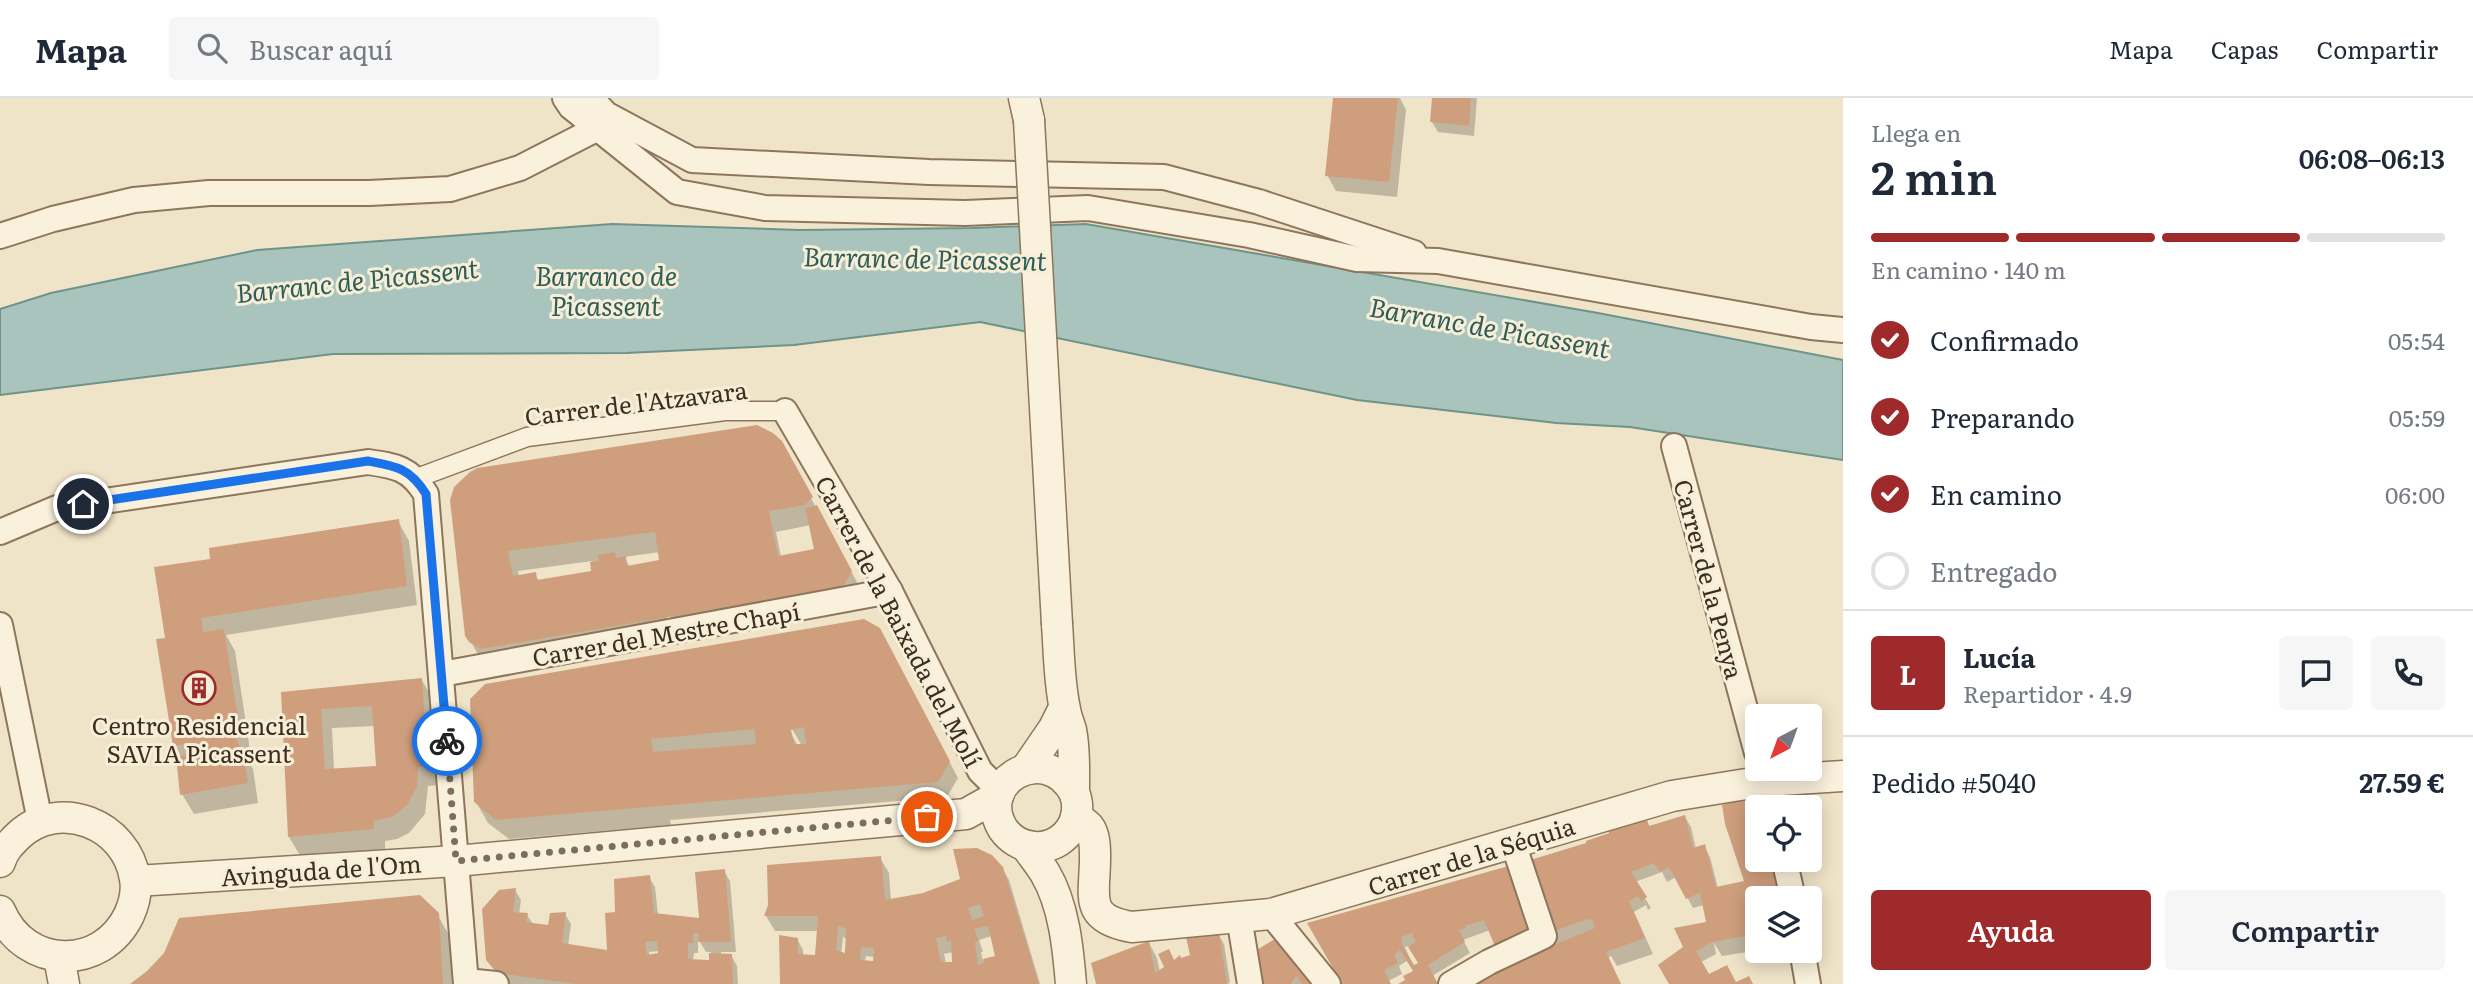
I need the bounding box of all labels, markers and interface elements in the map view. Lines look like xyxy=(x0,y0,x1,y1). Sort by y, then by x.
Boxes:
search box xyxy=(169,17,659,80)
text: Mapa xyxy=(35,24,127,73)
icon: search xyxy=(193,29,231,67)
text: Buscar aquí xyxy=(249,29,393,68)
text: Mapa xyxy=(2109,31,2173,66)
text: Capas xyxy=(2211,31,2278,66)
text: Compartir xyxy=(2316,31,2438,66)
text: Llega en xyxy=(1871,115,1961,149)
text: 06:08–06:13 xyxy=(2299,138,2445,177)
text: 2 min xyxy=(1871,141,1997,209)
water label: Barranc de Picassent xyxy=(803,235,1048,279)
water label: Barranc de Picassent xyxy=(234,247,481,311)
text: En camino · 140 m xyxy=(1871,252,2066,286)
water label: Barranco de Picassent xyxy=(535,255,677,324)
water label: Barranc de Picassent xyxy=(1367,286,1614,366)
text: Confirmado xyxy=(1930,320,2079,359)
icon: check xyxy=(1871,321,1909,359)
text: 05:54 xyxy=(2388,323,2445,357)
street label: Carrer de l'Atzavara xyxy=(523,371,749,433)
text: Preparando xyxy=(1930,397,2075,436)
icon: check xyxy=(1871,398,1909,436)
text: 05:59 xyxy=(2389,400,2445,434)
street label: Carrer de la Baixada del Molí xyxy=(808,469,992,773)
pin xyxy=(53,474,113,534)
text: En camino xyxy=(1930,474,2062,513)
street label: Carrer de la Penya xyxy=(1667,475,1753,683)
icon: check xyxy=(1871,475,1909,513)
text: 06:00 xyxy=(2385,477,2445,511)
icon: home xyxy=(64,485,102,523)
text: Entregado xyxy=(1930,551,2057,590)
street label: Carrer del Mestre Chapí xyxy=(529,592,803,674)
button: chat xyxy=(2279,636,2353,710)
button: phone xyxy=(2371,636,2445,710)
text: Lucía xyxy=(1963,637,2036,676)
text: L xyxy=(1900,654,1916,693)
building icon: Centro Residencial SAVIA Picassent xyxy=(180,669,218,707)
text: Repartidor · 4.9 xyxy=(1963,676,2132,710)
north arrow xyxy=(1745,704,1822,780)
map controls xyxy=(1745,704,1822,963)
courier xyxy=(412,706,482,776)
place label: Centro Residencial SAVIA Picassent xyxy=(92,707,306,770)
icon: bike xyxy=(428,722,466,760)
text: Pedido #5040 xyxy=(1871,762,2036,801)
text: 27.59 € xyxy=(2359,762,2445,801)
pin xyxy=(897,787,957,847)
button: locate xyxy=(1745,795,1822,872)
icon: bag xyxy=(908,798,946,836)
street label: Carrer de la Séquia xyxy=(1363,807,1579,903)
street label: Avinguda de l'Om xyxy=(220,845,422,893)
button: layers xyxy=(1745,886,1822,963)
button: Ayuda xyxy=(1871,890,2151,970)
button: Compartir xyxy=(2165,890,2445,970)

